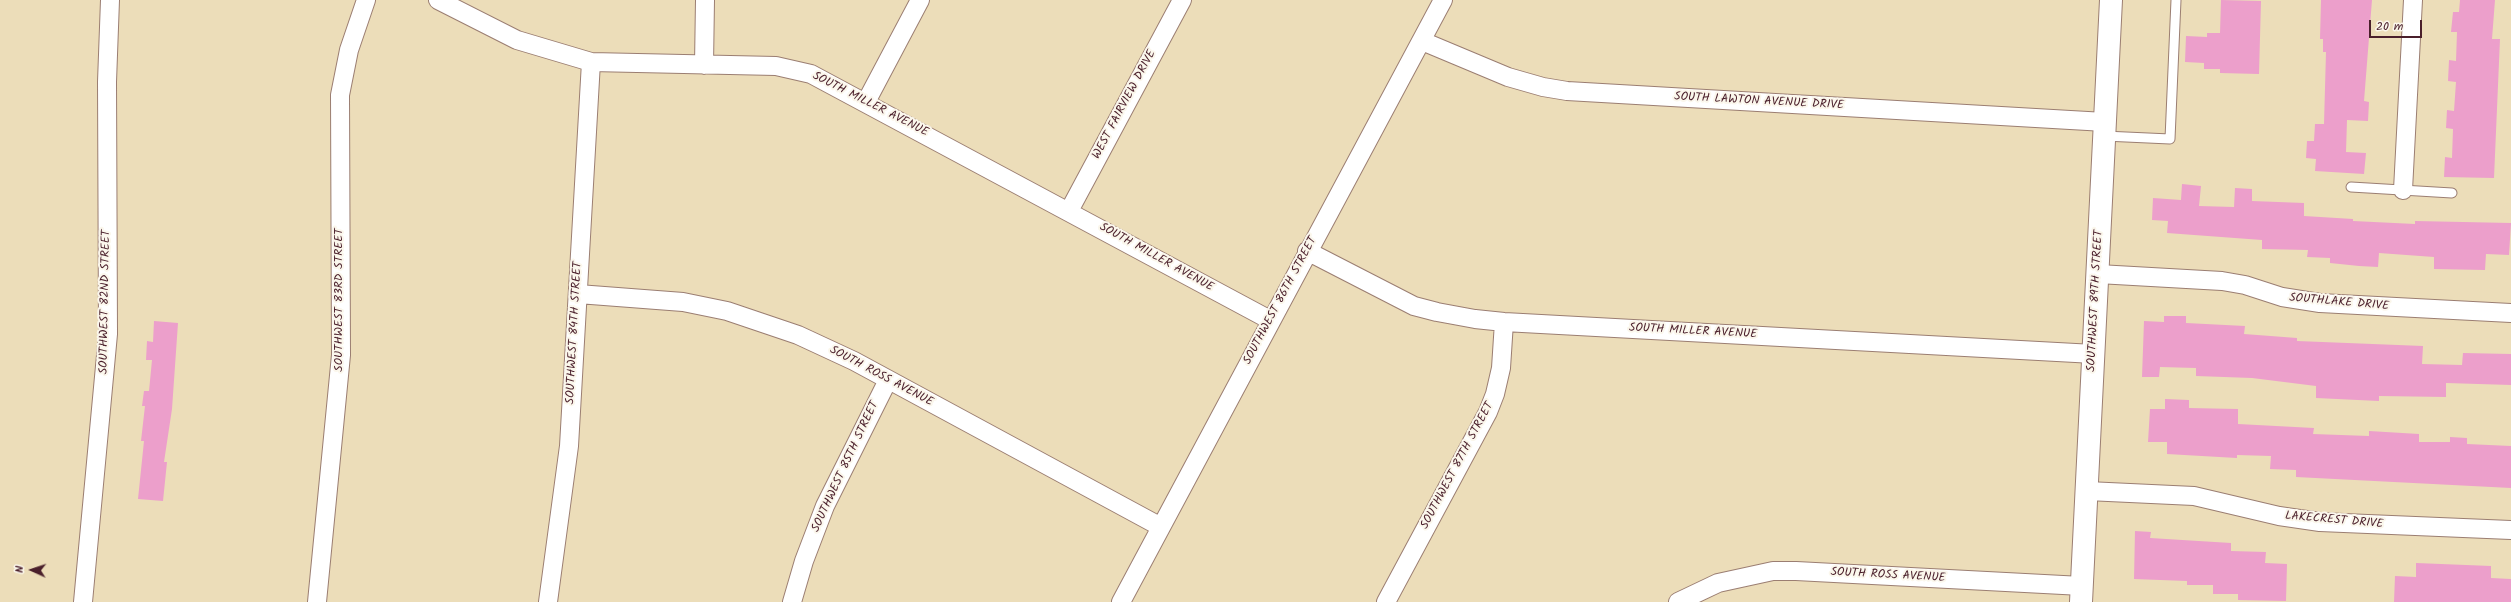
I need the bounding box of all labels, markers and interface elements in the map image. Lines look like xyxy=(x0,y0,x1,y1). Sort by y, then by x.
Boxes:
scale bar xyxy=(2371,12,2424,38)
text: 20 m xyxy=(2376,17,2403,36)
street label: WEST FAIRVIEW DRIVE xyxy=(1090,48,1160,162)
street label: SOUTH MILLER AVENUE xyxy=(810,69,930,141)
street label: SOUTH LAWTON AVENUE DRIVE xyxy=(1674,90,1844,114)
street label: SOUTH MILLER AVENUE xyxy=(1096,221,1216,295)
street label: SOUTHWEST 83RD STREET xyxy=(333,228,347,372)
street label: SOUTHWEST 82ND STREET xyxy=(98,230,114,374)
street label: SOUTHWEST 89TH STREET xyxy=(2085,230,2107,372)
street label: SOUTHWEST 86TH STREET xyxy=(1241,235,1321,367)
street label: SOUTHWEST 84TH STREET xyxy=(564,261,586,405)
street label: SOUTHLAKE DRIVE xyxy=(2289,291,2389,315)
street label: SOUTH MILLER AVENUE xyxy=(1629,321,1757,343)
street label: SOUTH ROSS AVENUE xyxy=(827,344,935,410)
street label: SOUTHWEST 85TH STREET xyxy=(809,399,883,535)
street label: SOUTHWEST 87TH STREET xyxy=(1418,400,1498,532)
street label: LAKECREST DRIVE xyxy=(2284,510,2384,532)
north arrow xyxy=(12,550,52,590)
text: N xyxy=(11,565,29,573)
street label: SOUTH ROSS AVENUE xyxy=(1830,566,1946,586)

